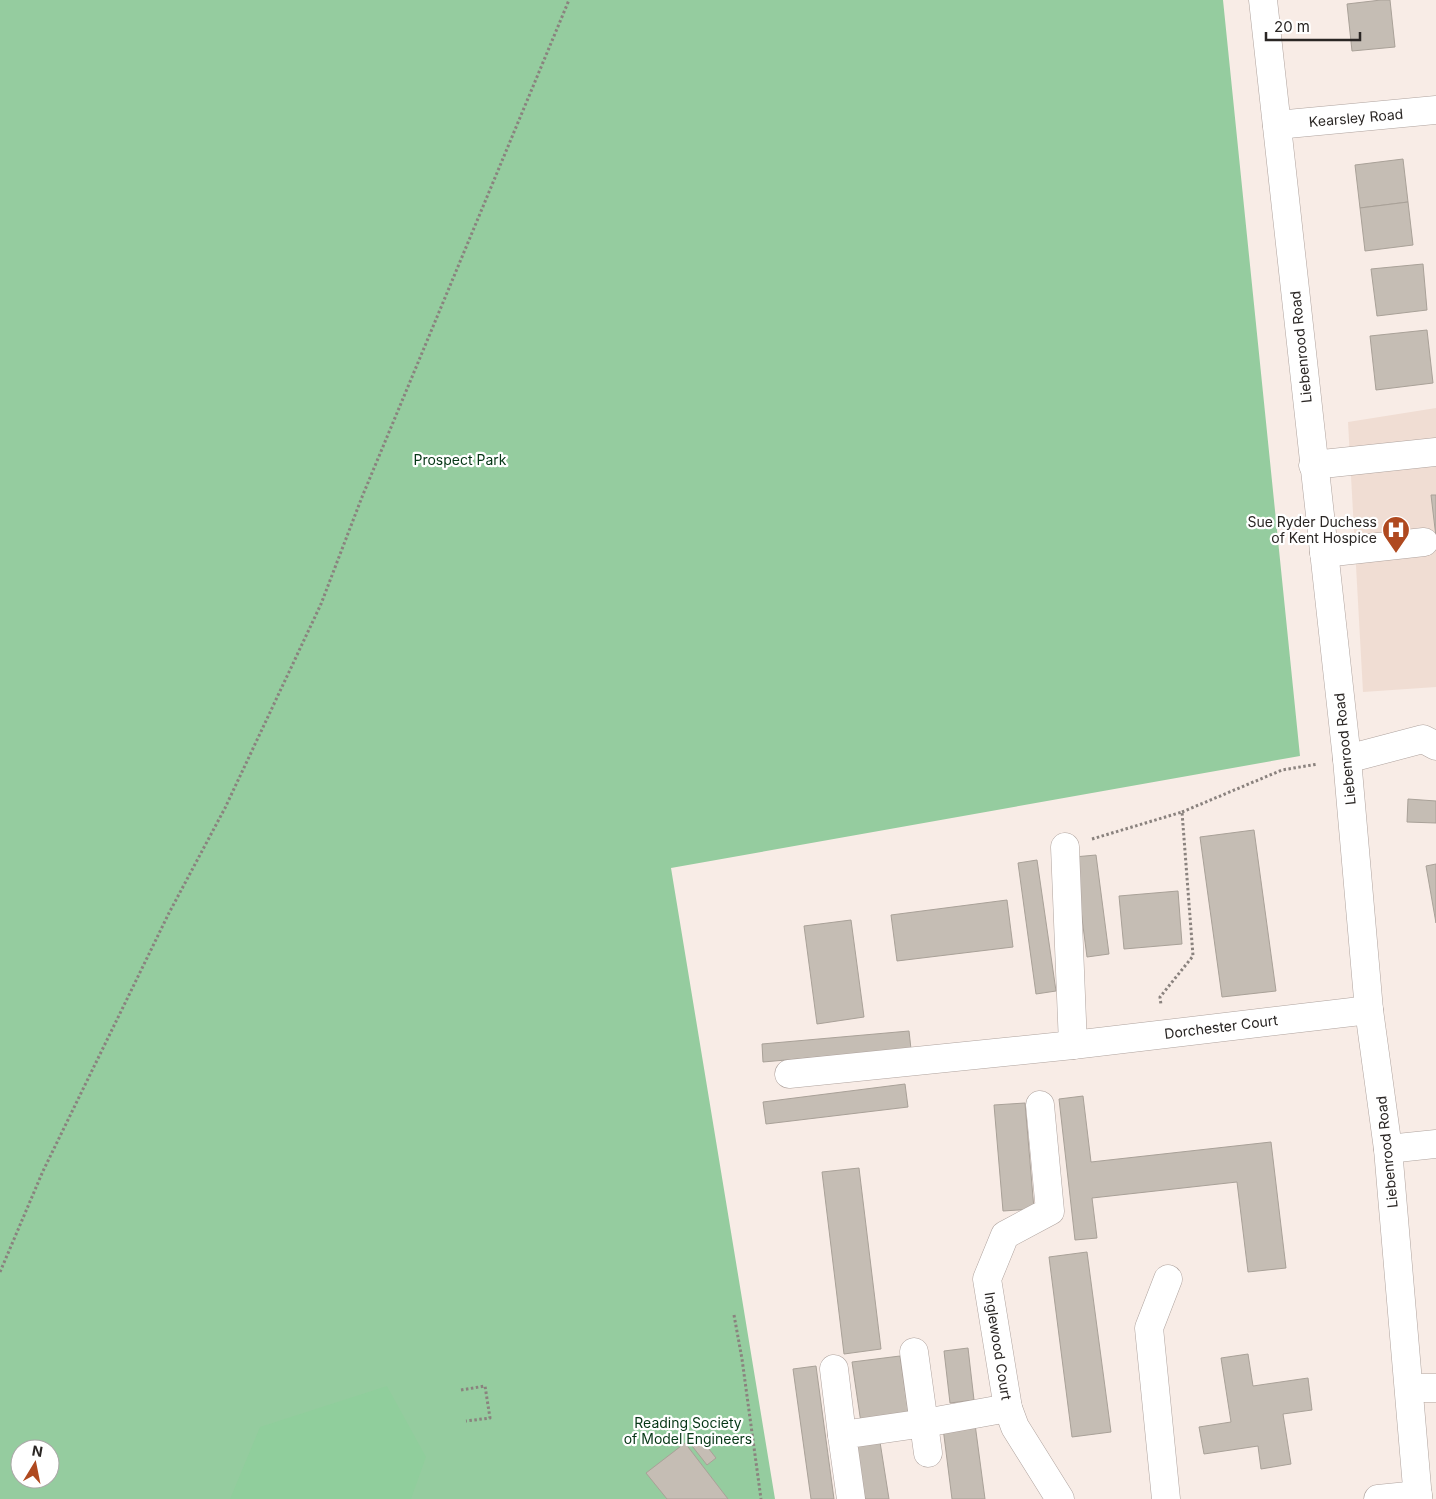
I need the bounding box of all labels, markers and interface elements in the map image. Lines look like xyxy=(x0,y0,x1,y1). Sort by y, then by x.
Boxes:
scale bar xyxy=(1266,10,1360,42)
text: 20 m xyxy=(1274,17,1310,36)
street label: Kearsley Road xyxy=(1308,105,1404,130)
street label: Liebenrood Road xyxy=(1286,290,1315,404)
park label: Prospect Park xyxy=(414,451,507,468)
place label: Sue Ryder Duchess of Kent Hospice xyxy=(1247,513,1377,546)
hospital icon: Sue Ryder Duchess of Kent Hospice xyxy=(1381,515,1411,554)
street label: Liebenrood Road xyxy=(1330,692,1359,806)
street label: Dorchester Court xyxy=(1163,1011,1279,1042)
street label: Liebenrood Road xyxy=(1372,1095,1401,1209)
street label: Inglewood Court xyxy=(982,1291,1016,1402)
park label: Reading Society of Model Engineers xyxy=(624,1414,752,1447)
north arrow xyxy=(10,1439,60,1489)
text: N xyxy=(31,1441,44,1460)

